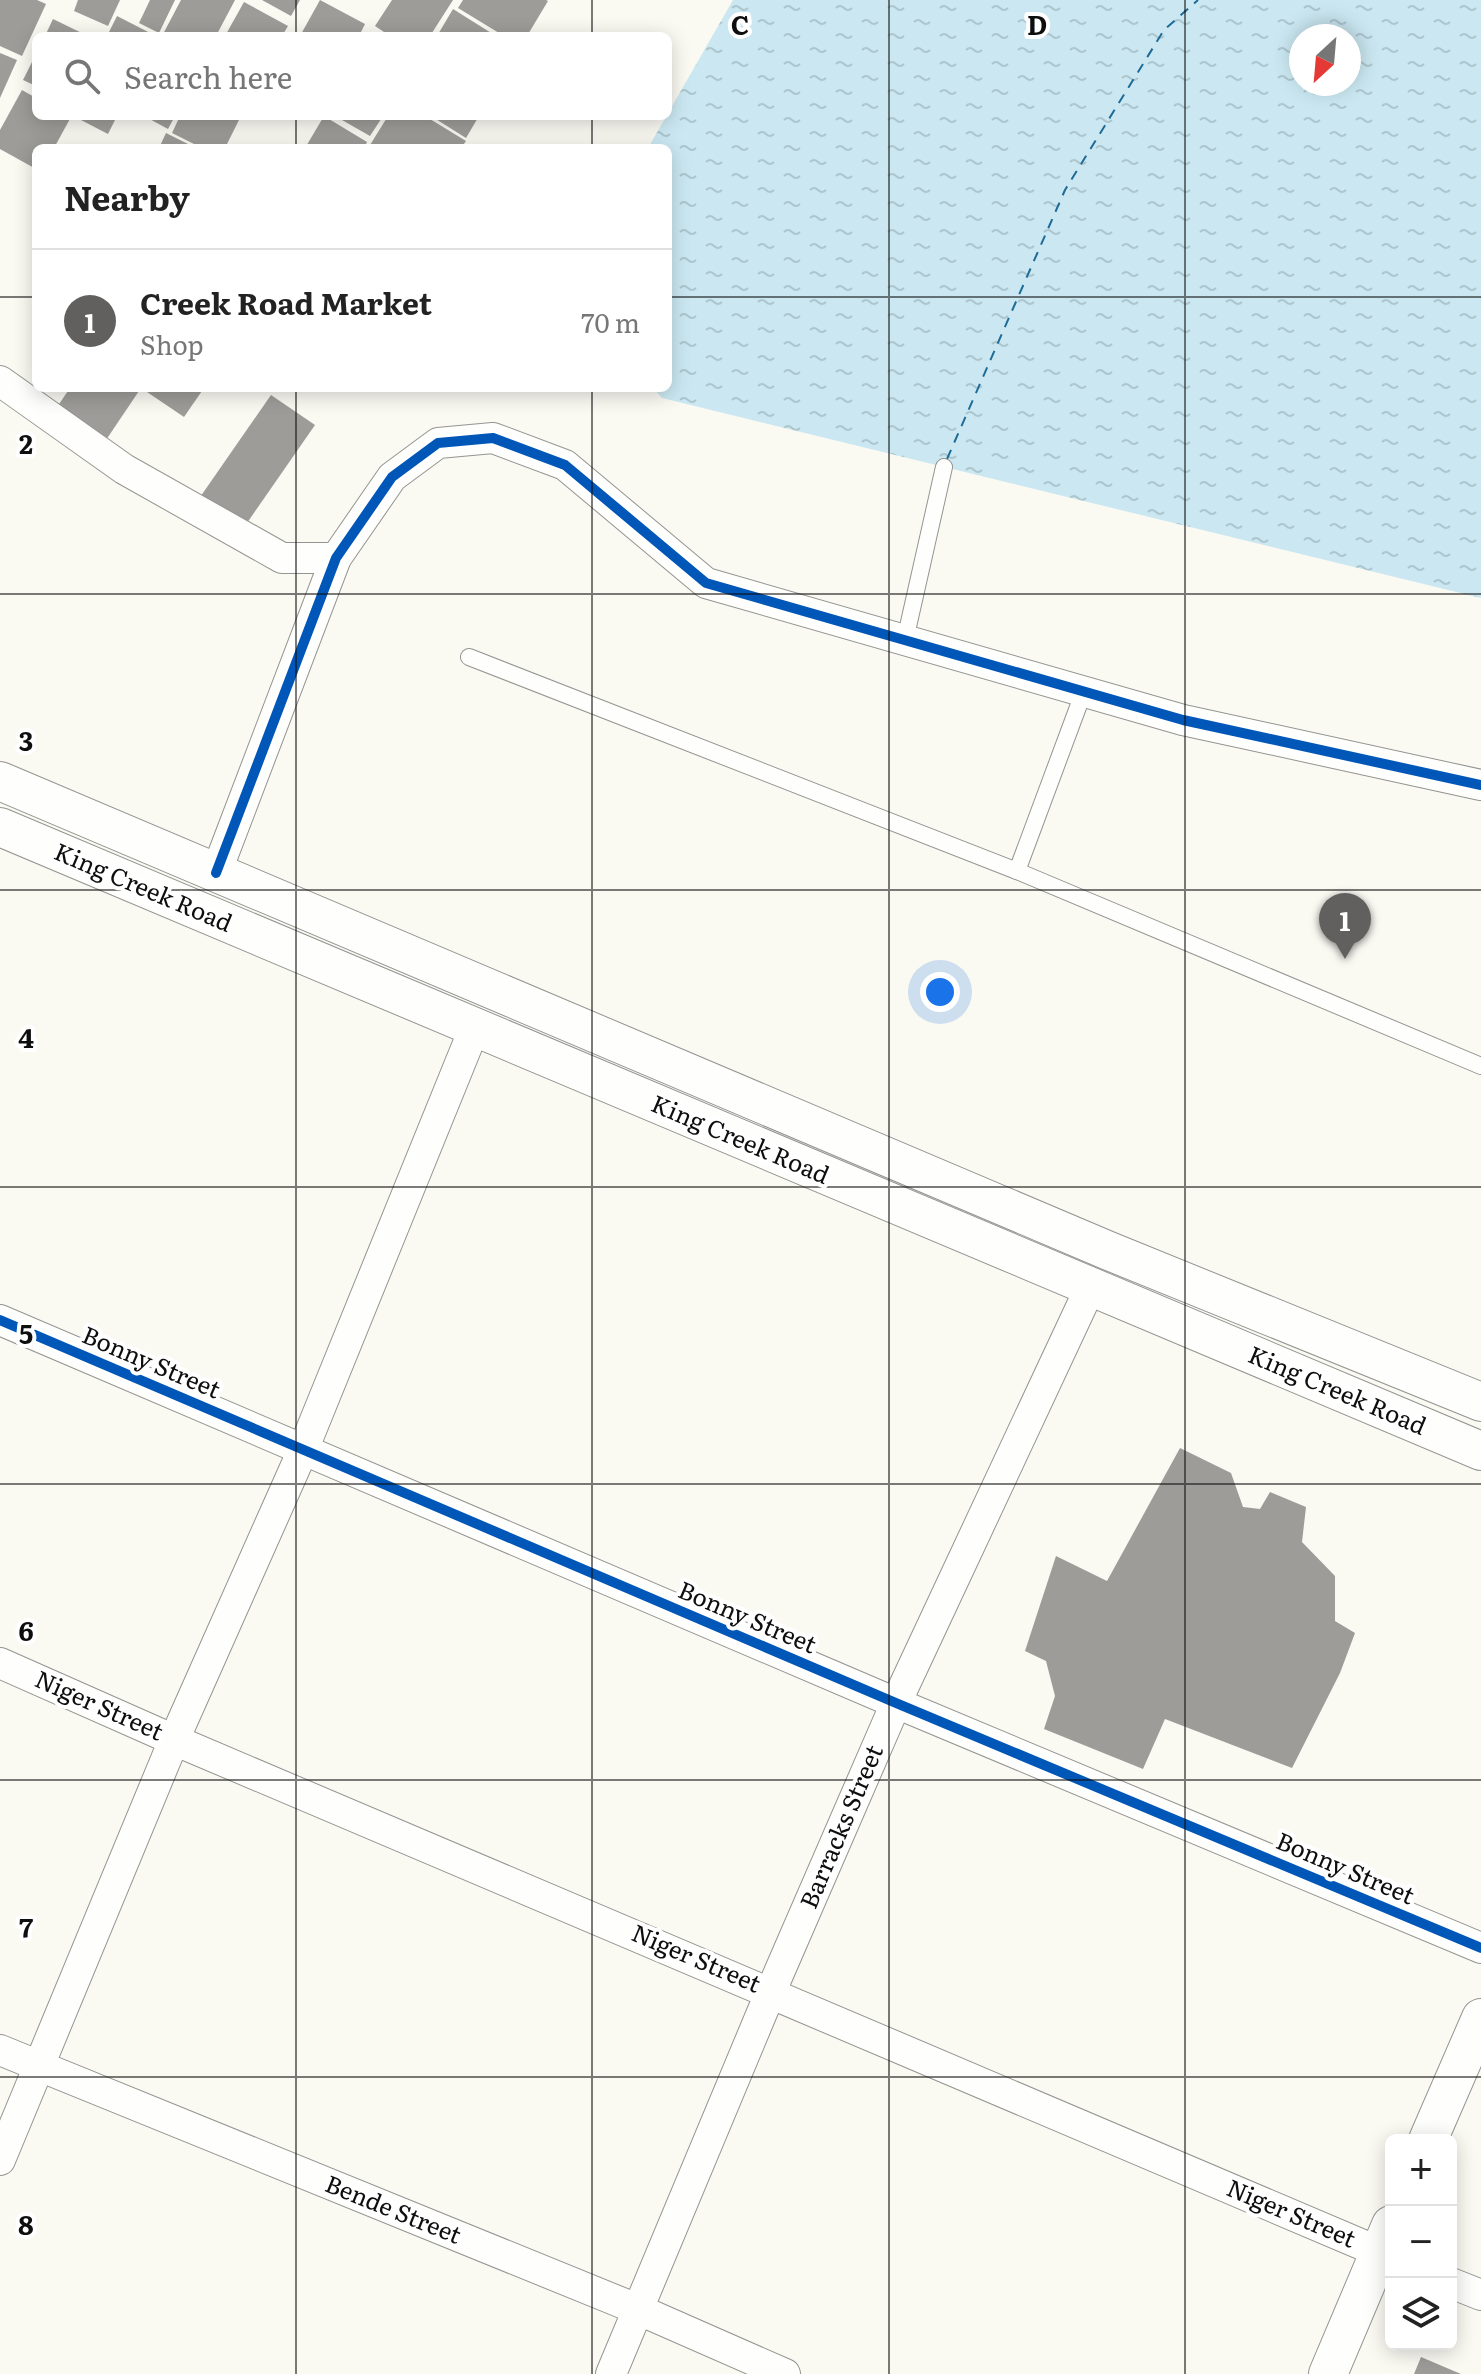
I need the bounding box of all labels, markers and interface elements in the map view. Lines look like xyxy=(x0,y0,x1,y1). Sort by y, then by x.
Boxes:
text: C xyxy=(731,4,749,43)
text: D xyxy=(1027,4,1047,43)
north arrow xyxy=(1289,24,1361,96)
search box xyxy=(32,32,672,120)
icon: search xyxy=(60,54,104,98)
text: Search here xyxy=(124,54,292,98)
text: Nearby xyxy=(64,171,190,221)
text: Creek Road Market xyxy=(140,280,432,324)
text: 1 xyxy=(85,302,95,341)
text: 70 m xyxy=(581,302,640,341)
text: Shop xyxy=(140,324,204,363)
text: 2 xyxy=(19,423,33,462)
text: 3 xyxy=(19,720,33,759)
street label: King Creek Road xyxy=(50,832,239,939)
pin: 1 xyxy=(1319,893,1371,959)
your location xyxy=(920,972,960,1012)
text: 4 xyxy=(18,1017,34,1056)
street label: King Creek Road xyxy=(647,1084,836,1191)
text: 5 xyxy=(19,1313,33,1352)
street label: Bonny Street xyxy=(77,1316,227,1406)
street label: King Creek Road xyxy=(1244,1335,1433,1442)
street label: Bonny Street xyxy=(673,1571,823,1661)
text: 6 xyxy=(18,1610,34,1649)
street label: Niger Street xyxy=(30,1660,170,1748)
street label: Barracks Street xyxy=(789,1738,890,1913)
street label: Bonny Street xyxy=(1271,1822,1421,1912)
text: 7 xyxy=(19,1907,33,1946)
street label: Niger Street xyxy=(627,1914,767,2000)
map controls xyxy=(1385,2134,1457,2350)
button: + xyxy=(1385,2134,1457,2206)
street label: Bende Street xyxy=(321,2164,468,2251)
street label: Niger Street xyxy=(1222,2169,1362,2255)
text: 8 xyxy=(18,2204,34,2243)
button: − xyxy=(1385,2206,1457,2278)
button: layers xyxy=(1385,2278,1457,2350)

